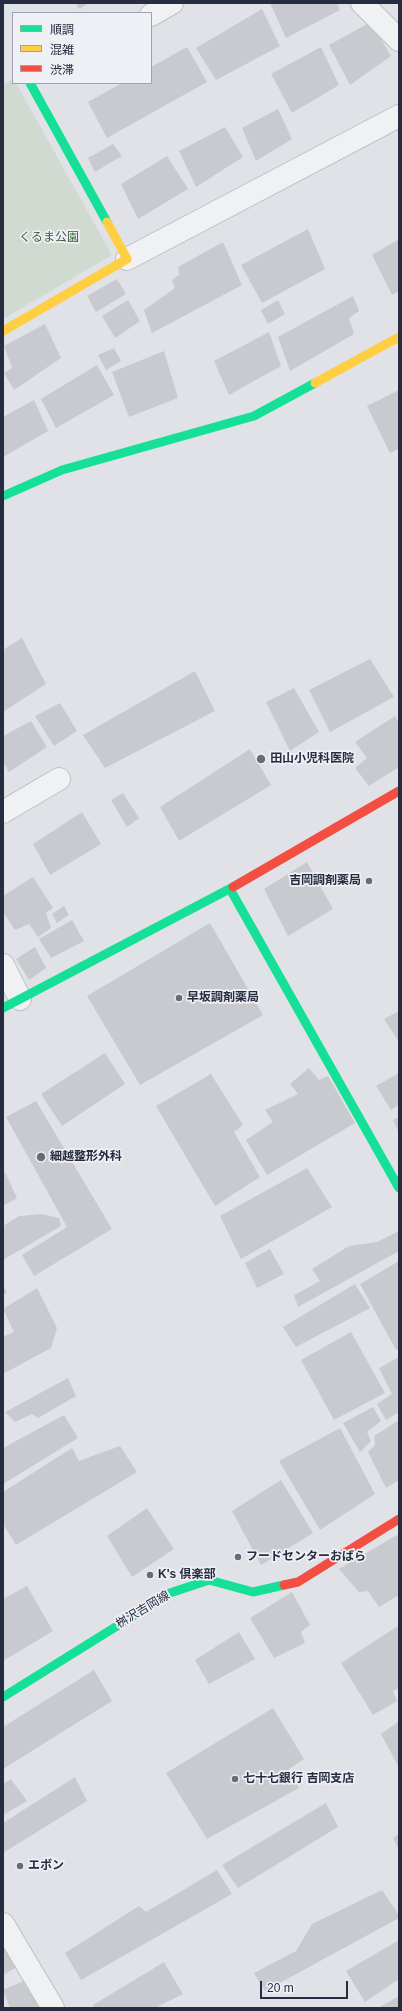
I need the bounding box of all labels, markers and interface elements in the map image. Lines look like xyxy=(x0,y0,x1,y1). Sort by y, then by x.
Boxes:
legend xyxy=(12,12,152,84)
text: 順調 xyxy=(50,23,74,37)
text: 混雑 xyxy=(50,43,74,57)
text: 渋滞 xyxy=(50,63,74,77)
park label: くるま公園 xyxy=(19,231,79,245)
place label: 田山小児科医院 xyxy=(270,752,354,766)
marker: 田山小児科医院 xyxy=(255,753,267,765)
place label: 吉岡調剤薬局 xyxy=(289,874,361,888)
marker: 吉岡調剤薬局 xyxy=(364,876,374,886)
place label: 早坂調剤薬局 xyxy=(187,991,259,1005)
marker: 早坂調剤薬局 xyxy=(174,993,184,1003)
place label: 細越整形外科 xyxy=(50,1150,122,1164)
marker: 細越整形外科 xyxy=(35,1151,47,1163)
place label: フードセンターおばら xyxy=(246,1550,366,1564)
marker: フードセンターおばら xyxy=(233,1552,243,1562)
place label: K's 倶楽部 xyxy=(158,1568,216,1582)
marker: K's 倶楽部 xyxy=(145,1570,155,1580)
street label: 桝沢吉岡線 xyxy=(114,1588,172,1632)
place label: 七十七銀行 吉岡支店 xyxy=(243,1772,354,1786)
marker: 七十七銀行 吉岡支店 xyxy=(230,1774,240,1784)
place label: エボン xyxy=(28,1859,64,1873)
marker: エボン xyxy=(15,1861,25,1871)
scale bar xyxy=(262,1973,350,1999)
text: 20 m xyxy=(267,1981,294,1995)

